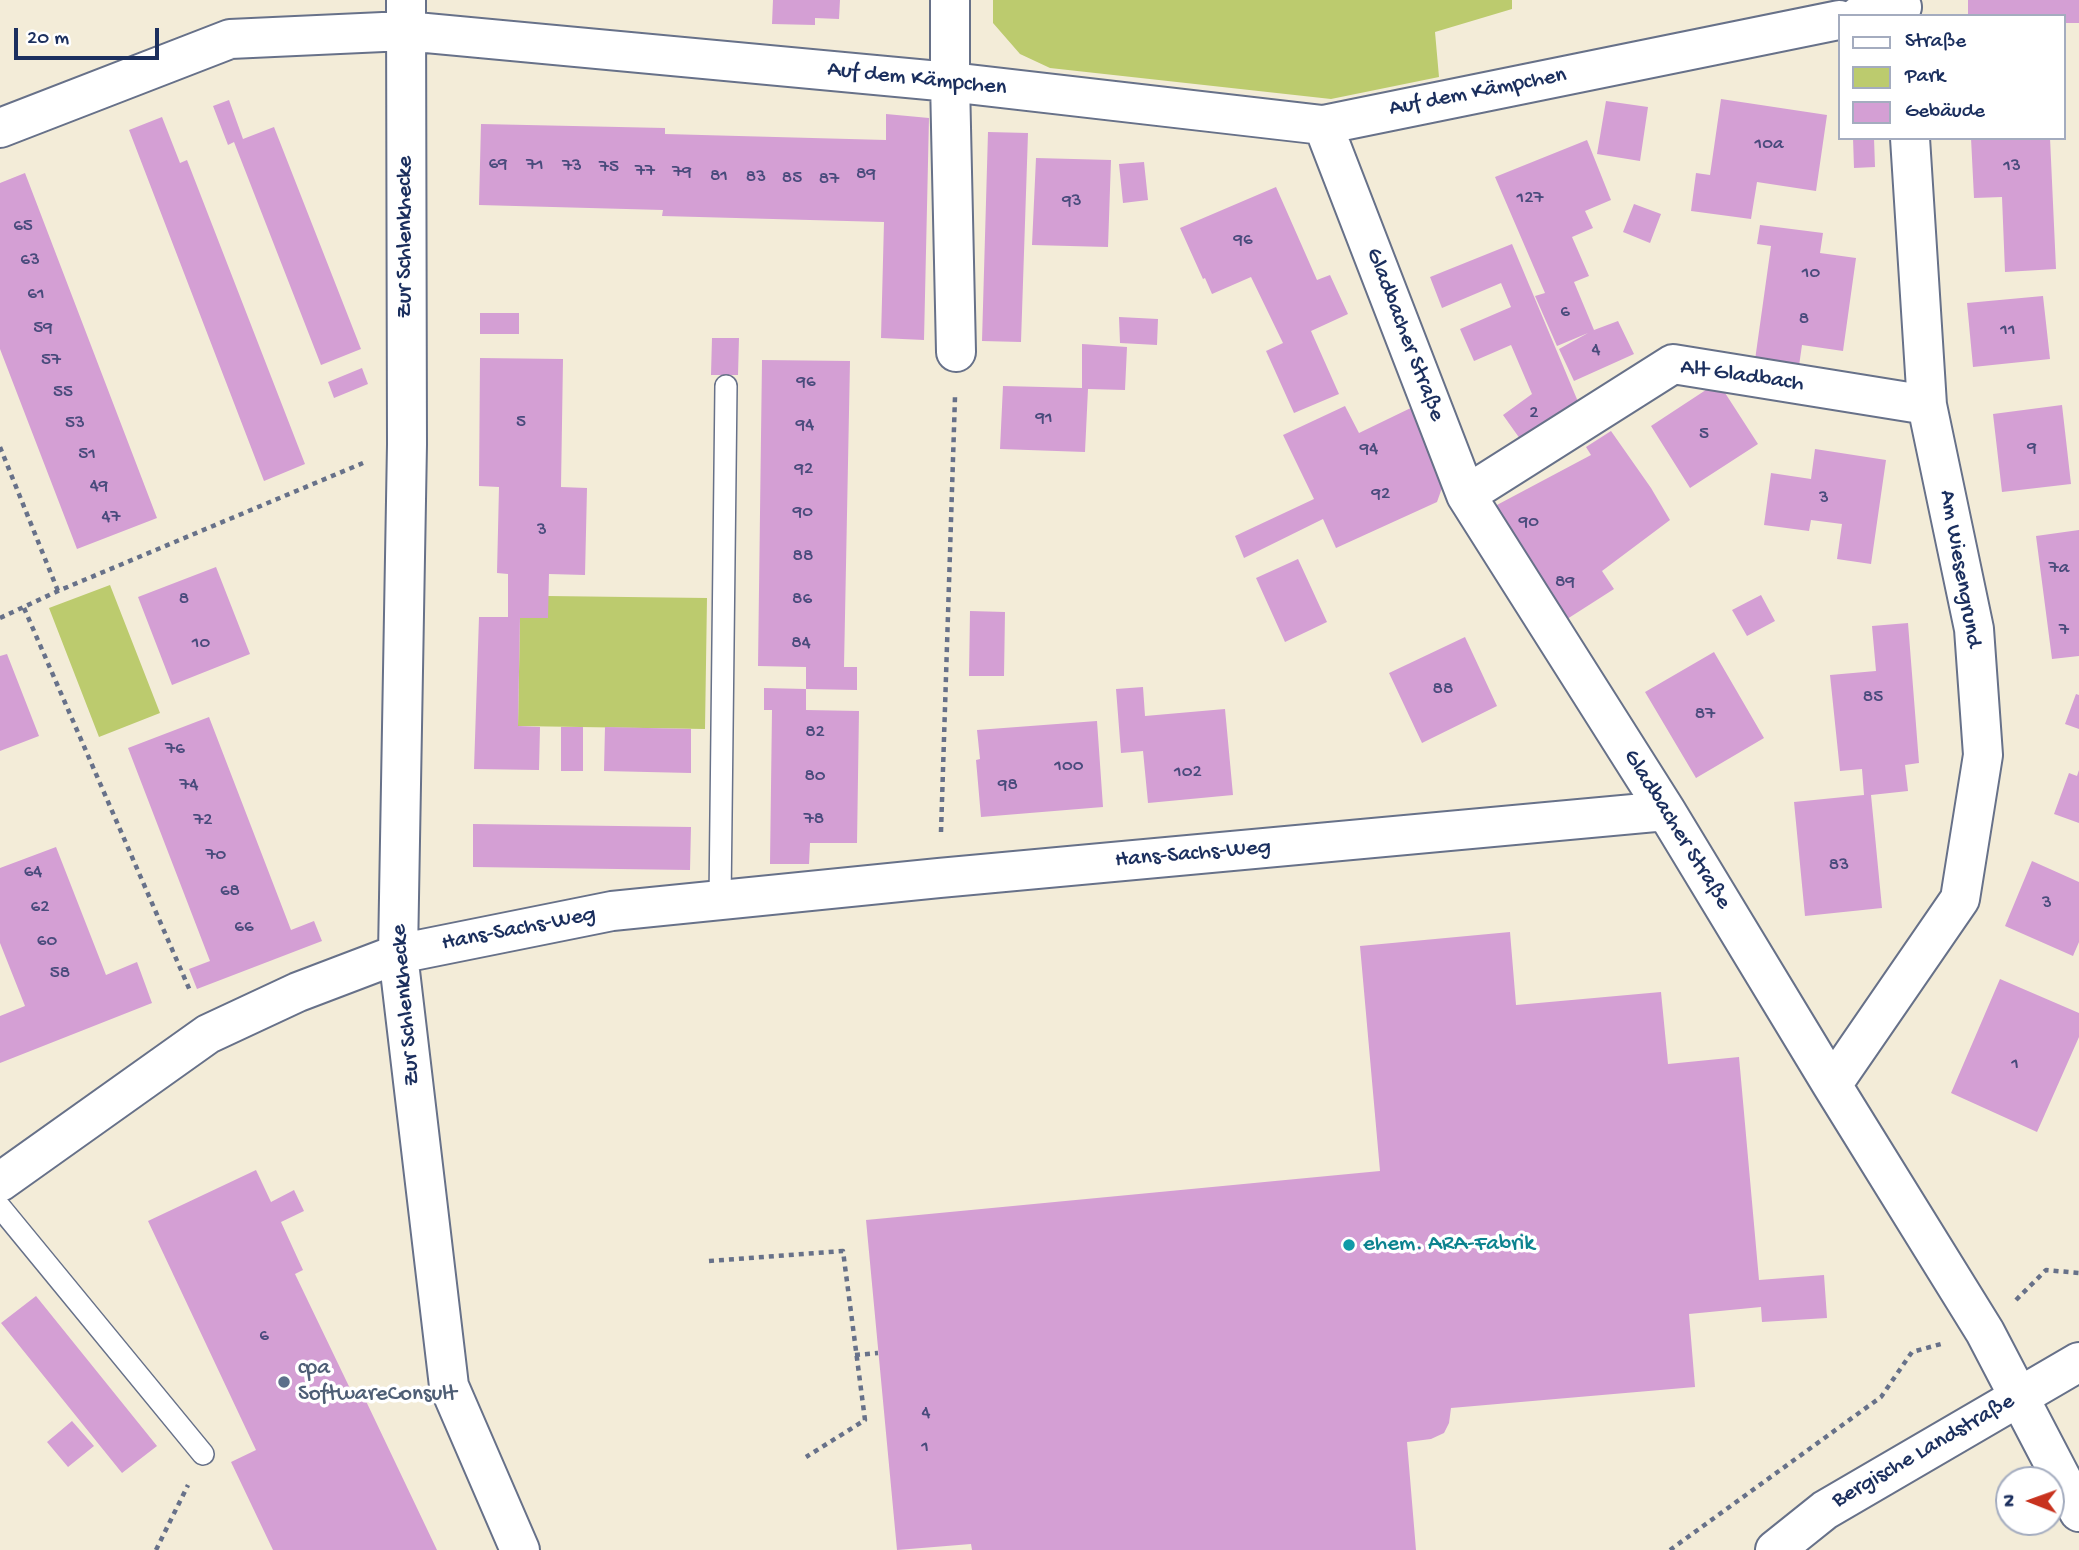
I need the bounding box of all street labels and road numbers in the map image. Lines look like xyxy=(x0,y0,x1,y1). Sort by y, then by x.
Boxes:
street label: Auf dem Kämpchen xyxy=(826,57,1008,103)
street label: Auf dem Kämpchen xyxy=(1387,62,1569,124)
street label: Zur Schlenkhecke xyxy=(392,156,420,318)
street label: Gladbacher Straße xyxy=(1358,245,1450,425)
street label: Alt Gladbach xyxy=(1679,355,1805,399)
street label: Am Wiesengrund xyxy=(1932,488,1986,650)
street label: Gladbacher Straße xyxy=(1616,745,1736,915)
street label: Hans-Sachs-Weg xyxy=(1114,834,1272,876)
street label: Hans-Sachs-Weg xyxy=(440,902,598,958)
street label: Zur Schlenkhecke xyxy=(386,923,428,1087)
street label: Bergische Landstraße xyxy=(1828,1389,2020,1515)

